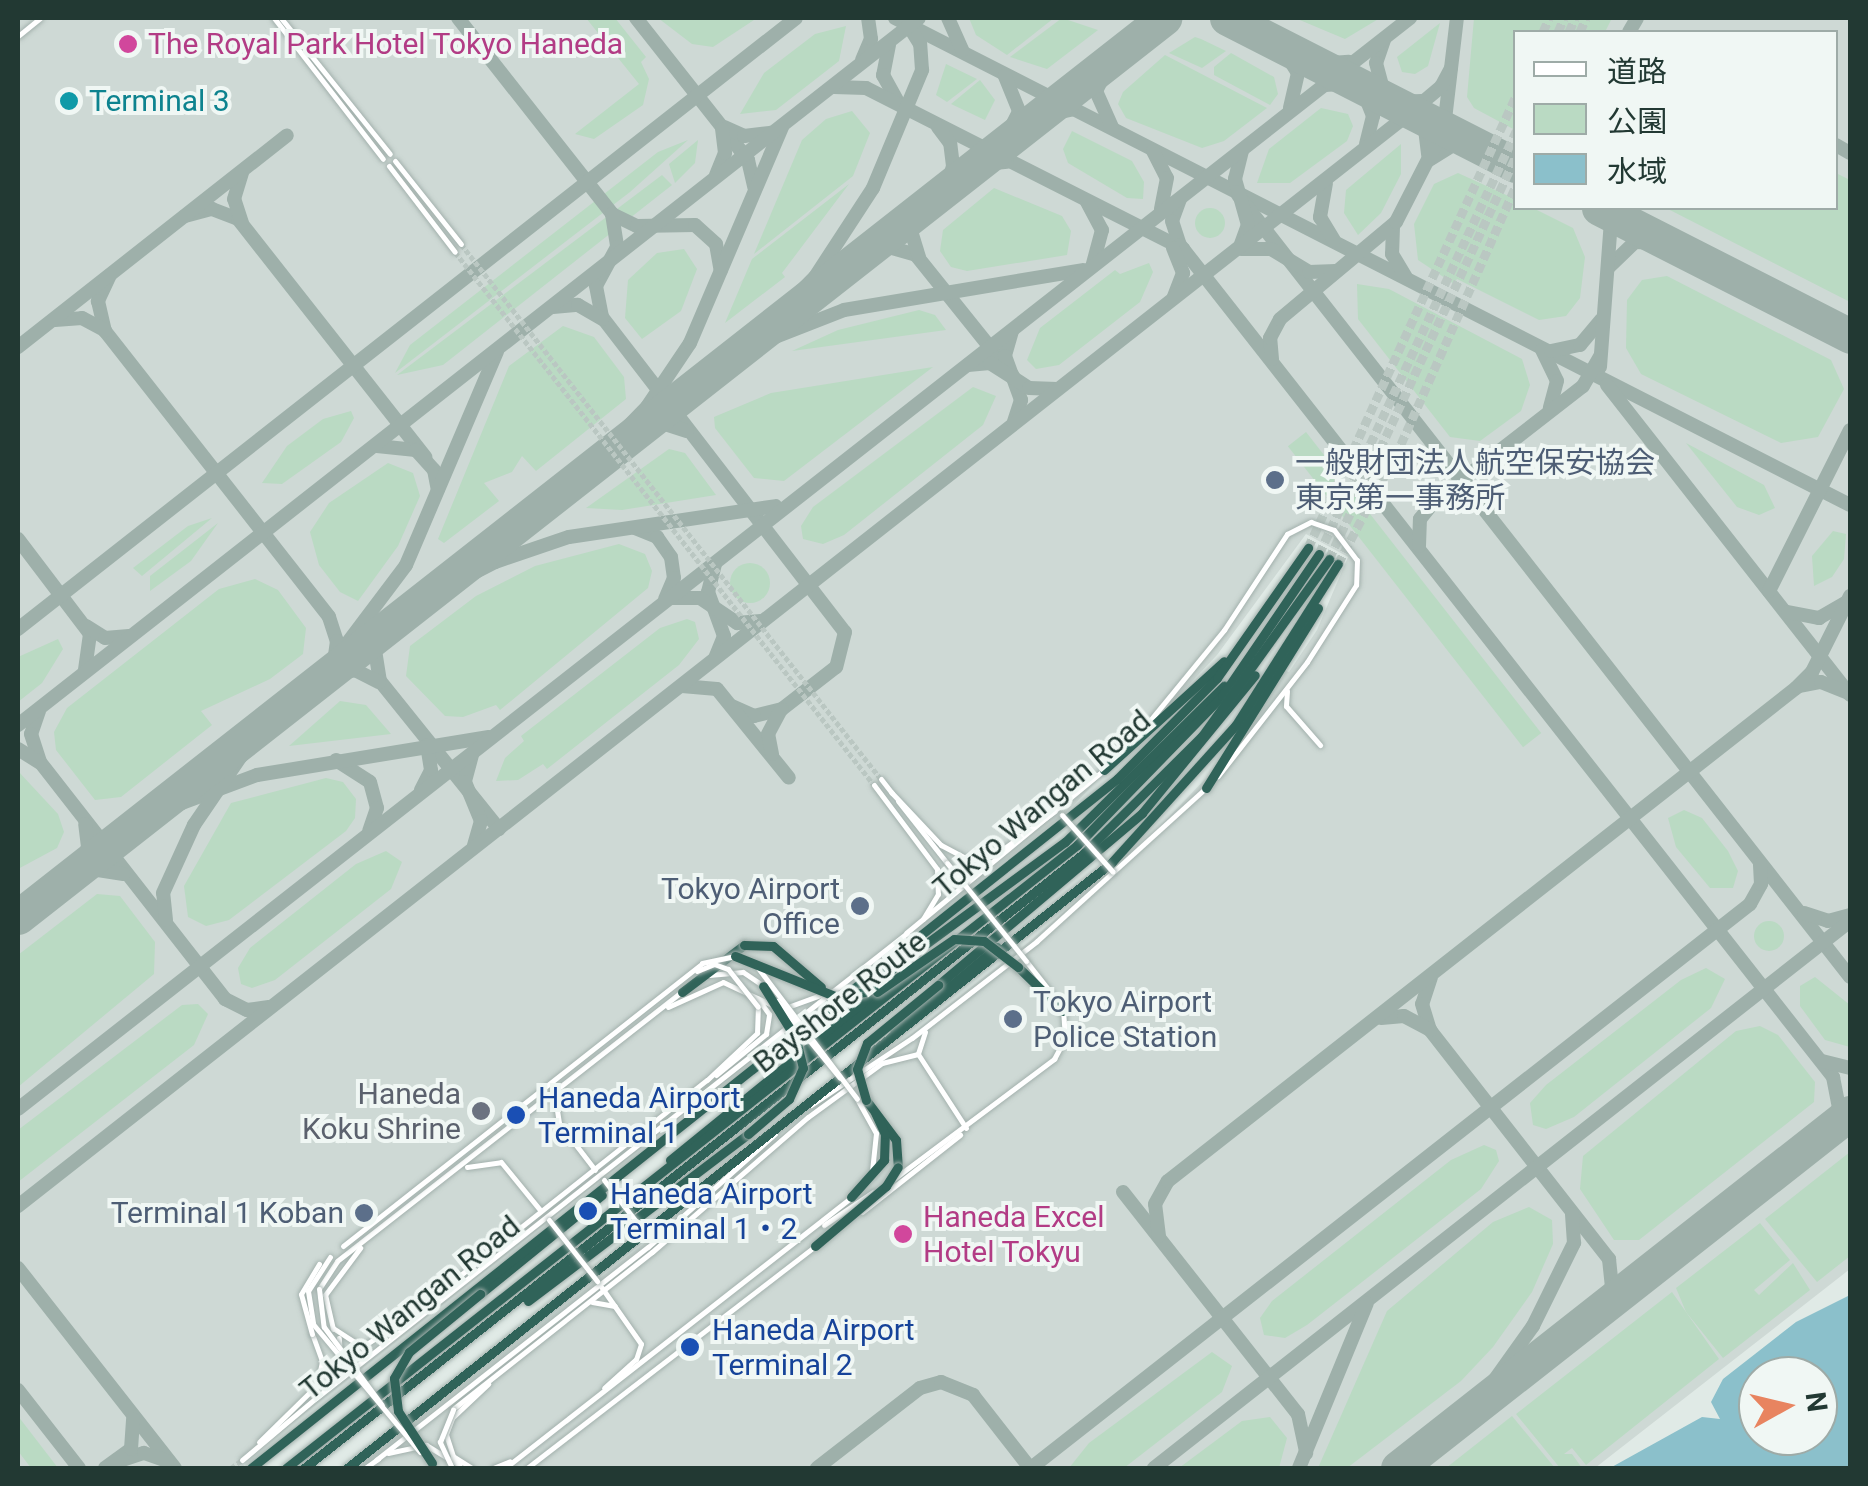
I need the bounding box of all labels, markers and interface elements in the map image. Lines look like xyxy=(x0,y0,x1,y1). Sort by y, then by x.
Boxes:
place label: The Royal Park Hotel Tokyo Haneda xyxy=(148,26,624,62)
legend xyxy=(1513,30,1838,210)
marker: The Royal Park Hotel Tokyo Haneda xyxy=(117,33,139,55)
text: 道路 xyxy=(1607,54,1667,89)
place label: Terminal 3 xyxy=(89,83,230,119)
marker: Terminal 3 xyxy=(58,90,80,112)
text: 公園 xyxy=(1607,104,1667,139)
text: 水域 xyxy=(1607,154,1667,189)
place label: 一般財団法人航空保安協会 東京第一事務所 xyxy=(1295,445,1655,516)
marker: 一般財団法人航空保安協会 東京第一事務所 xyxy=(1264,469,1286,491)
street label: Tokyo Wangan Road xyxy=(926,703,1158,905)
place label: Tokyo Airport Office xyxy=(661,871,840,942)
marker: Tokyo Airport Office xyxy=(849,895,871,917)
street label: Bayshore Route xyxy=(746,923,934,1081)
place label: Tokyo Airport Police Station xyxy=(1033,984,1217,1054)
marker: Tokyo Airport Police Station xyxy=(1002,1008,1024,1030)
place label: Haneda Koku Shrine xyxy=(302,1076,461,1146)
place label: Haneda Airport Terminal 1 xyxy=(538,1080,741,1150)
marker: Haneda Koku Shrine xyxy=(470,1100,492,1122)
marker: Haneda Airport Terminal 1 xyxy=(503,1102,529,1128)
place label: Haneda Airport Terminal 1・2 xyxy=(610,1176,813,1246)
place label: Terminal 1 Koban xyxy=(111,1195,344,1231)
marker: Haneda Airport Terminal 1・2 xyxy=(575,1198,601,1224)
place label: Haneda Excel Hotel Tokyu xyxy=(923,1199,1104,1270)
marker: Terminal 1 Koban xyxy=(353,1202,375,1224)
street label: Tokyo Wangan Road xyxy=(293,1208,527,1408)
marker: Haneda Excel Hotel Tokyu xyxy=(892,1223,914,1245)
place label: Haneda Airport Terminal 2 xyxy=(712,1312,915,1382)
marker: Haneda Airport Terminal 2 xyxy=(677,1334,703,1360)
north arrow xyxy=(1738,1356,1838,1456)
text: N xyxy=(1799,1390,1834,1414)

